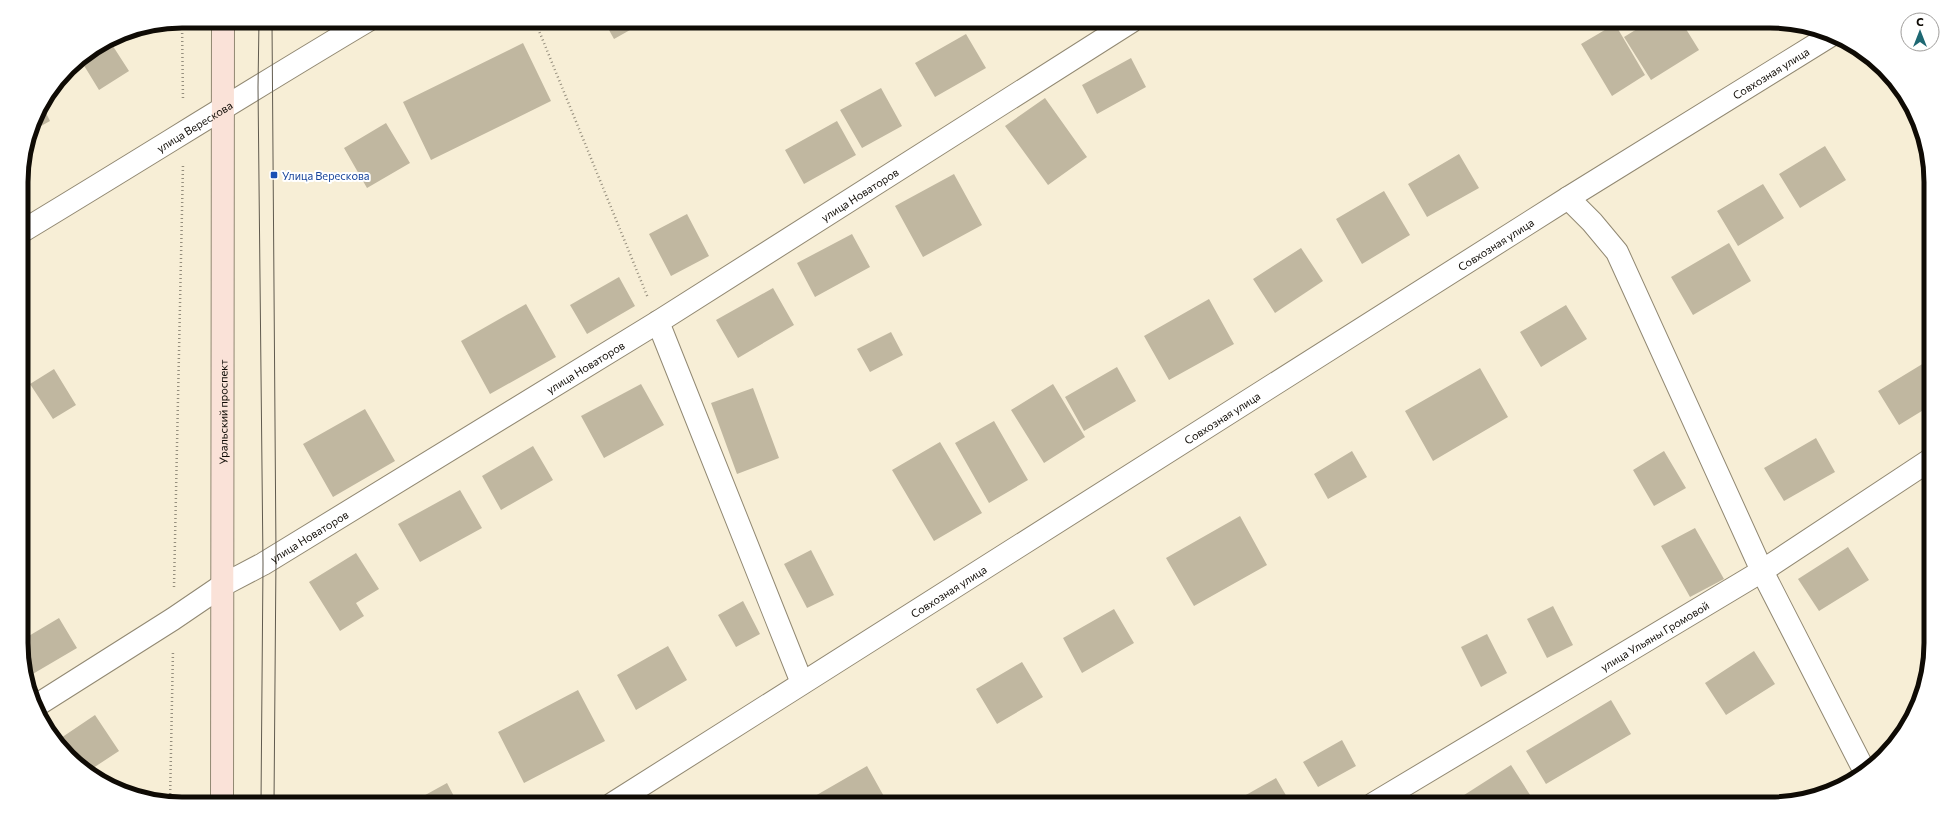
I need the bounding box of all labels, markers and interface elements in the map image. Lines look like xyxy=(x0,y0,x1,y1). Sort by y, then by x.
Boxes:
north arrow xyxy=(1900,12,1940,52)
text: С xyxy=(1916,15,1924,28)
street label: Совхозная улица xyxy=(1730,44,1811,101)
street label: улица Верескова xyxy=(154,98,234,154)
street label: улица Новаторов xyxy=(818,165,901,223)
place label: Улица Верескова xyxy=(282,169,370,182)
marker: Улица Верескова xyxy=(269,170,279,180)
street label: Совхозная улица xyxy=(1455,215,1536,273)
street label: улица Новаторов xyxy=(544,338,627,395)
street label: Уральский проспект xyxy=(216,360,229,464)
street label: Совхозная улица xyxy=(1181,389,1262,446)
street label: улица Новаторов xyxy=(267,507,350,565)
street label: Совхозная улица xyxy=(908,562,989,620)
street label: улица Ульяны Громовой xyxy=(1598,598,1711,673)

